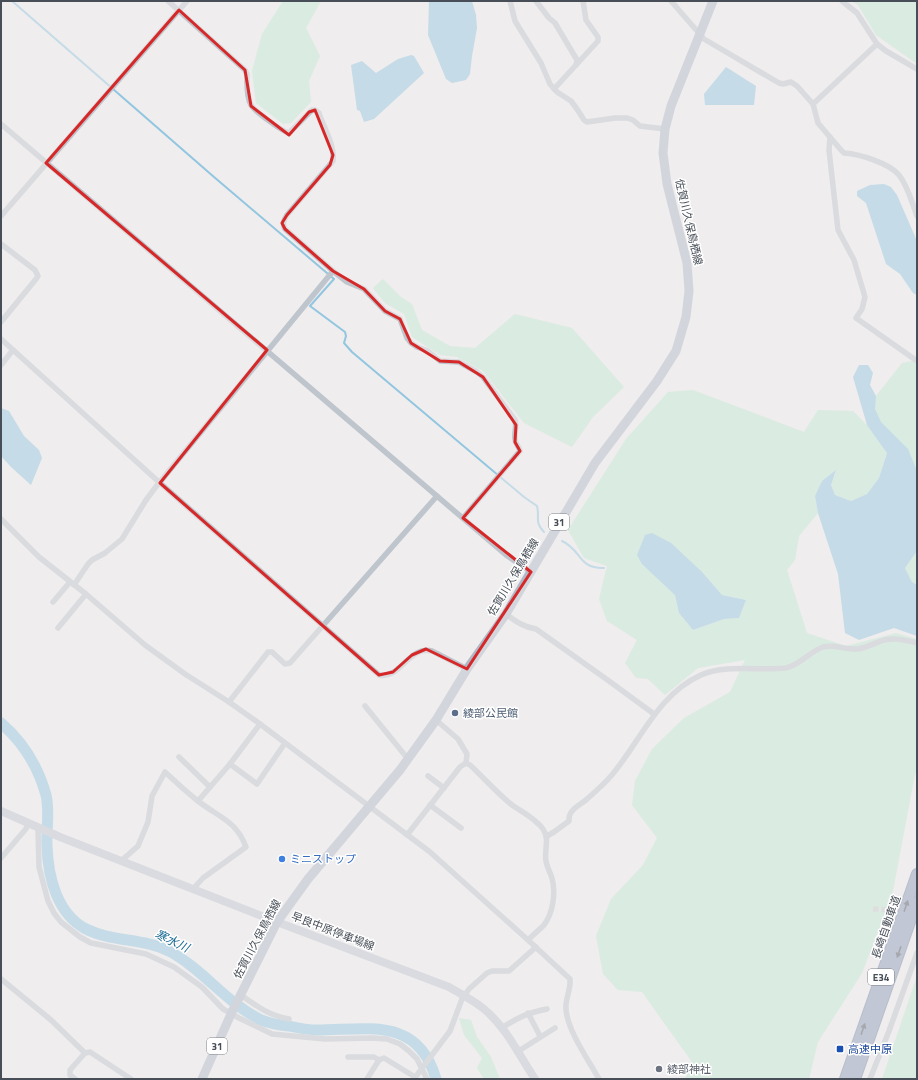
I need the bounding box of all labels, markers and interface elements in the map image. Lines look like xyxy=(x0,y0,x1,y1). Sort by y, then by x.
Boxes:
street label: 佐賀川久保鳥栖線 xyxy=(671,177,707,267)
road number: 31 xyxy=(549,514,569,530)
street label: 佐賀川久保鳥栖線 xyxy=(483,535,543,619)
place label: 綾部公民館 xyxy=(463,705,518,721)
marker: 綾部公民館 xyxy=(450,708,460,718)
place label: ミニストップ xyxy=(290,851,356,867)
marker: ミニストップ xyxy=(277,854,287,864)
street label: 長崎自動車道 xyxy=(868,893,904,961)
street label: 佐賀川久保鳥栖線 xyxy=(229,896,285,982)
one-way arrow xyxy=(903,900,909,912)
street label: 早良中原停車場線 xyxy=(289,908,377,954)
water label: 寒水川 xyxy=(152,924,194,958)
one-way arrow xyxy=(896,947,902,959)
road number: E34 xyxy=(868,969,894,985)
one-way arrow xyxy=(860,1023,866,1035)
road number: 31 xyxy=(207,1038,227,1054)
place label: 高速中原 xyxy=(848,1041,892,1057)
marker: 高速中原 xyxy=(835,1044,845,1054)
place label: 綾部神社 xyxy=(667,1061,711,1077)
marker: 綾部神社 xyxy=(654,1064,664,1074)

